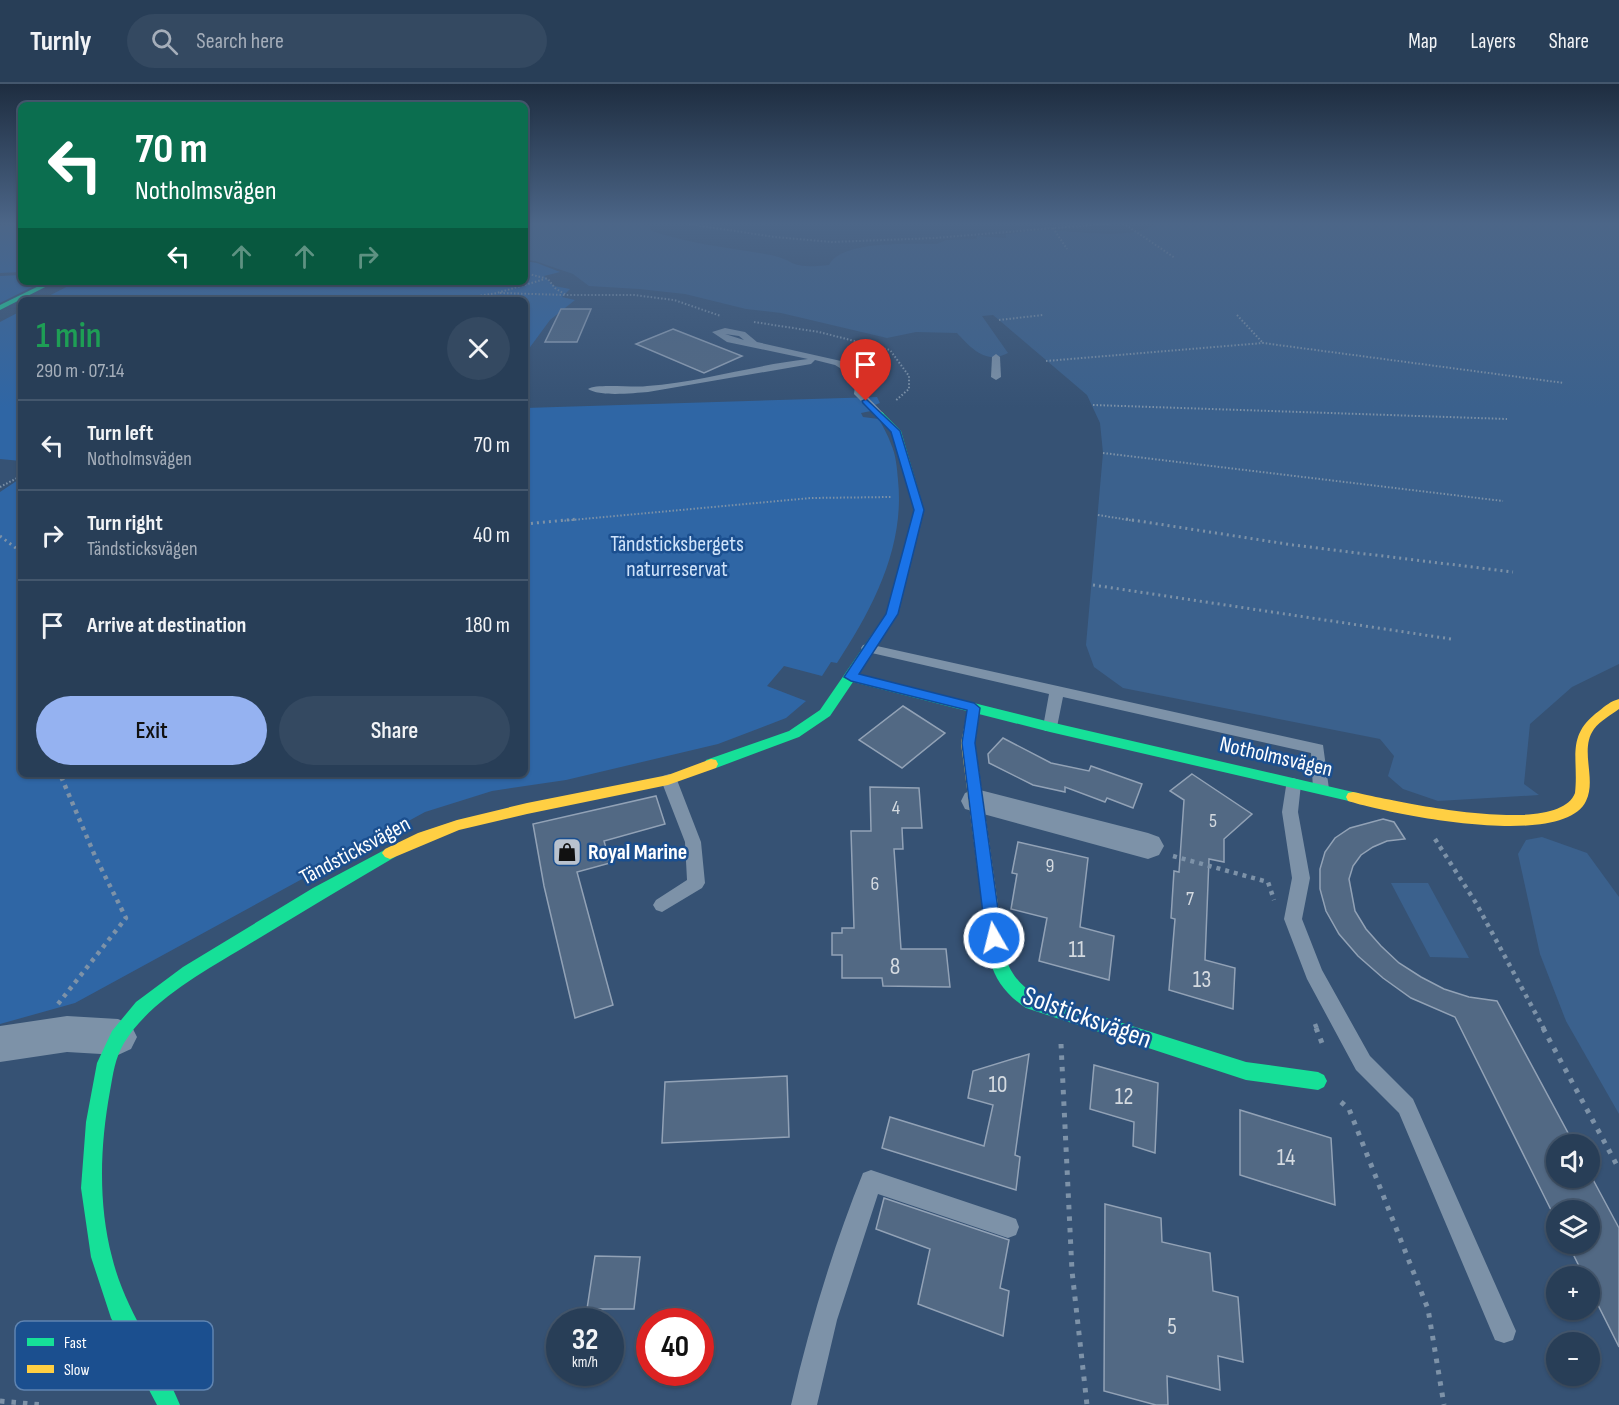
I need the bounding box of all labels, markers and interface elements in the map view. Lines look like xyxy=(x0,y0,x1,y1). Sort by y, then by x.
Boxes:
search box xyxy=(127,14,547,68)
text: Turnly xyxy=(30,25,91,58)
icon: search xyxy=(148,25,181,58)
text: Search here xyxy=(196,28,284,55)
text: Map xyxy=(1408,29,1437,54)
text: Layers xyxy=(1470,29,1516,54)
text: Share xyxy=(1549,29,1589,54)
text: 70 m xyxy=(135,124,208,175)
icon: left xyxy=(36,126,114,204)
text: Notholmsvägen xyxy=(135,175,276,207)
icon: left xyxy=(162,240,195,273)
icon: ahead xyxy=(225,240,258,273)
icon: ahead xyxy=(288,240,321,273)
icon: right xyxy=(351,240,384,273)
text: 1 min xyxy=(36,315,101,358)
button: close xyxy=(447,317,510,380)
pin xyxy=(840,339,891,401)
icon: arrive xyxy=(849,348,882,381)
text: 290 m · 07:14 xyxy=(36,359,124,383)
text: Turn left xyxy=(87,420,153,447)
icon: left xyxy=(36,429,69,462)
text: 70 m xyxy=(474,432,510,459)
text: Notholmsvägen xyxy=(87,447,192,471)
text: Turn right xyxy=(87,510,163,537)
icon: right xyxy=(36,519,69,552)
text: 40 m xyxy=(473,522,510,549)
park label: Tändsticksbergets naturreservat xyxy=(610,531,744,583)
text: Tändsticksvägen xyxy=(87,537,198,561)
icon: arrive xyxy=(36,609,69,642)
text: Arrive at destination xyxy=(87,612,246,639)
text: 180 m xyxy=(465,612,510,639)
button: Exit xyxy=(36,696,267,765)
button: Share xyxy=(279,696,510,765)
street label: Notholmsvägen xyxy=(1217,731,1335,783)
house number: 4 xyxy=(892,796,900,820)
house number: 5 xyxy=(1209,809,1217,833)
street label: Tändsticksvägen xyxy=(295,811,415,891)
shop icon: Royal Marine xyxy=(551,836,583,868)
place label: Royal Marine xyxy=(588,839,687,866)
house number: 9 xyxy=(1046,854,1054,878)
house number: 6 xyxy=(871,872,879,896)
house number: 7 xyxy=(1186,887,1194,911)
position arrow xyxy=(962,906,1026,970)
house number: 11 xyxy=(1069,935,1086,964)
house number: 8 xyxy=(890,952,900,981)
house number: 13 xyxy=(1193,965,1211,994)
street label: Solsticksvägen xyxy=(1018,980,1156,1056)
house number: 10 xyxy=(988,1070,1008,1099)
house number: 12 xyxy=(1115,1082,1133,1111)
map controls xyxy=(1546,1134,1600,1386)
button: sound xyxy=(1546,1134,1600,1188)
house number: 14 xyxy=(1277,1143,1295,1172)
button: layers xyxy=(1546,1200,1600,1254)
button: + xyxy=(1546,1266,1600,1320)
speed limit sign: 40 xyxy=(636,1308,714,1386)
house number: 5 xyxy=(1167,1312,1177,1341)
legend xyxy=(15,1321,213,1390)
text: 32 xyxy=(572,1322,598,1358)
button: − xyxy=(1546,1332,1600,1386)
text: Fast xyxy=(64,1334,87,1353)
text: km/h xyxy=(572,1353,598,1372)
text: Slow xyxy=(64,1361,89,1380)

